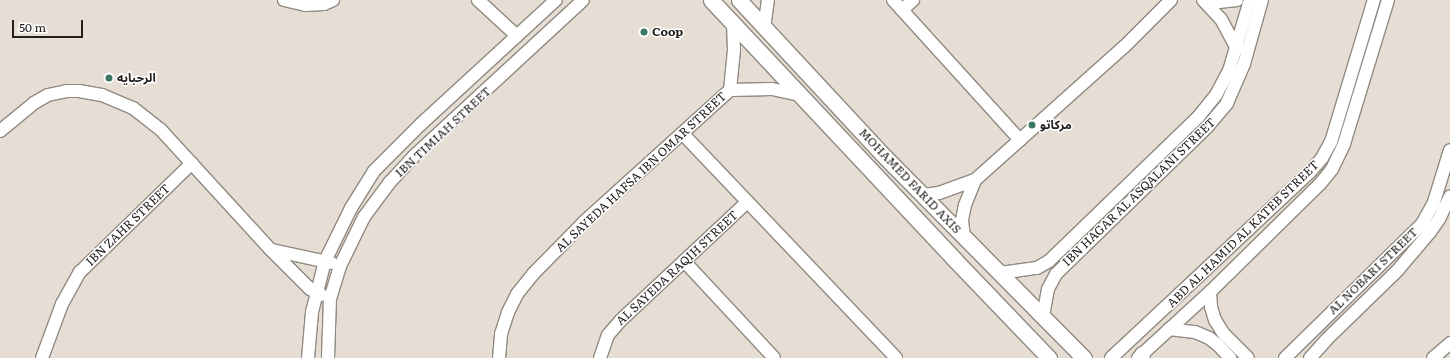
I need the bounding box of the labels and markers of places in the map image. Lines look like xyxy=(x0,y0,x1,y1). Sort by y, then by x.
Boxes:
place label: Coop xyxy=(652,25,683,39)
marker: Coop xyxy=(639,27,649,37)
place label: الرحبايه xyxy=(117,71,156,85)
marker: الرحبايه xyxy=(104,73,114,83)
place label: مركاتو xyxy=(1040,118,1072,132)
marker: مركاتو xyxy=(1027,120,1037,130)

